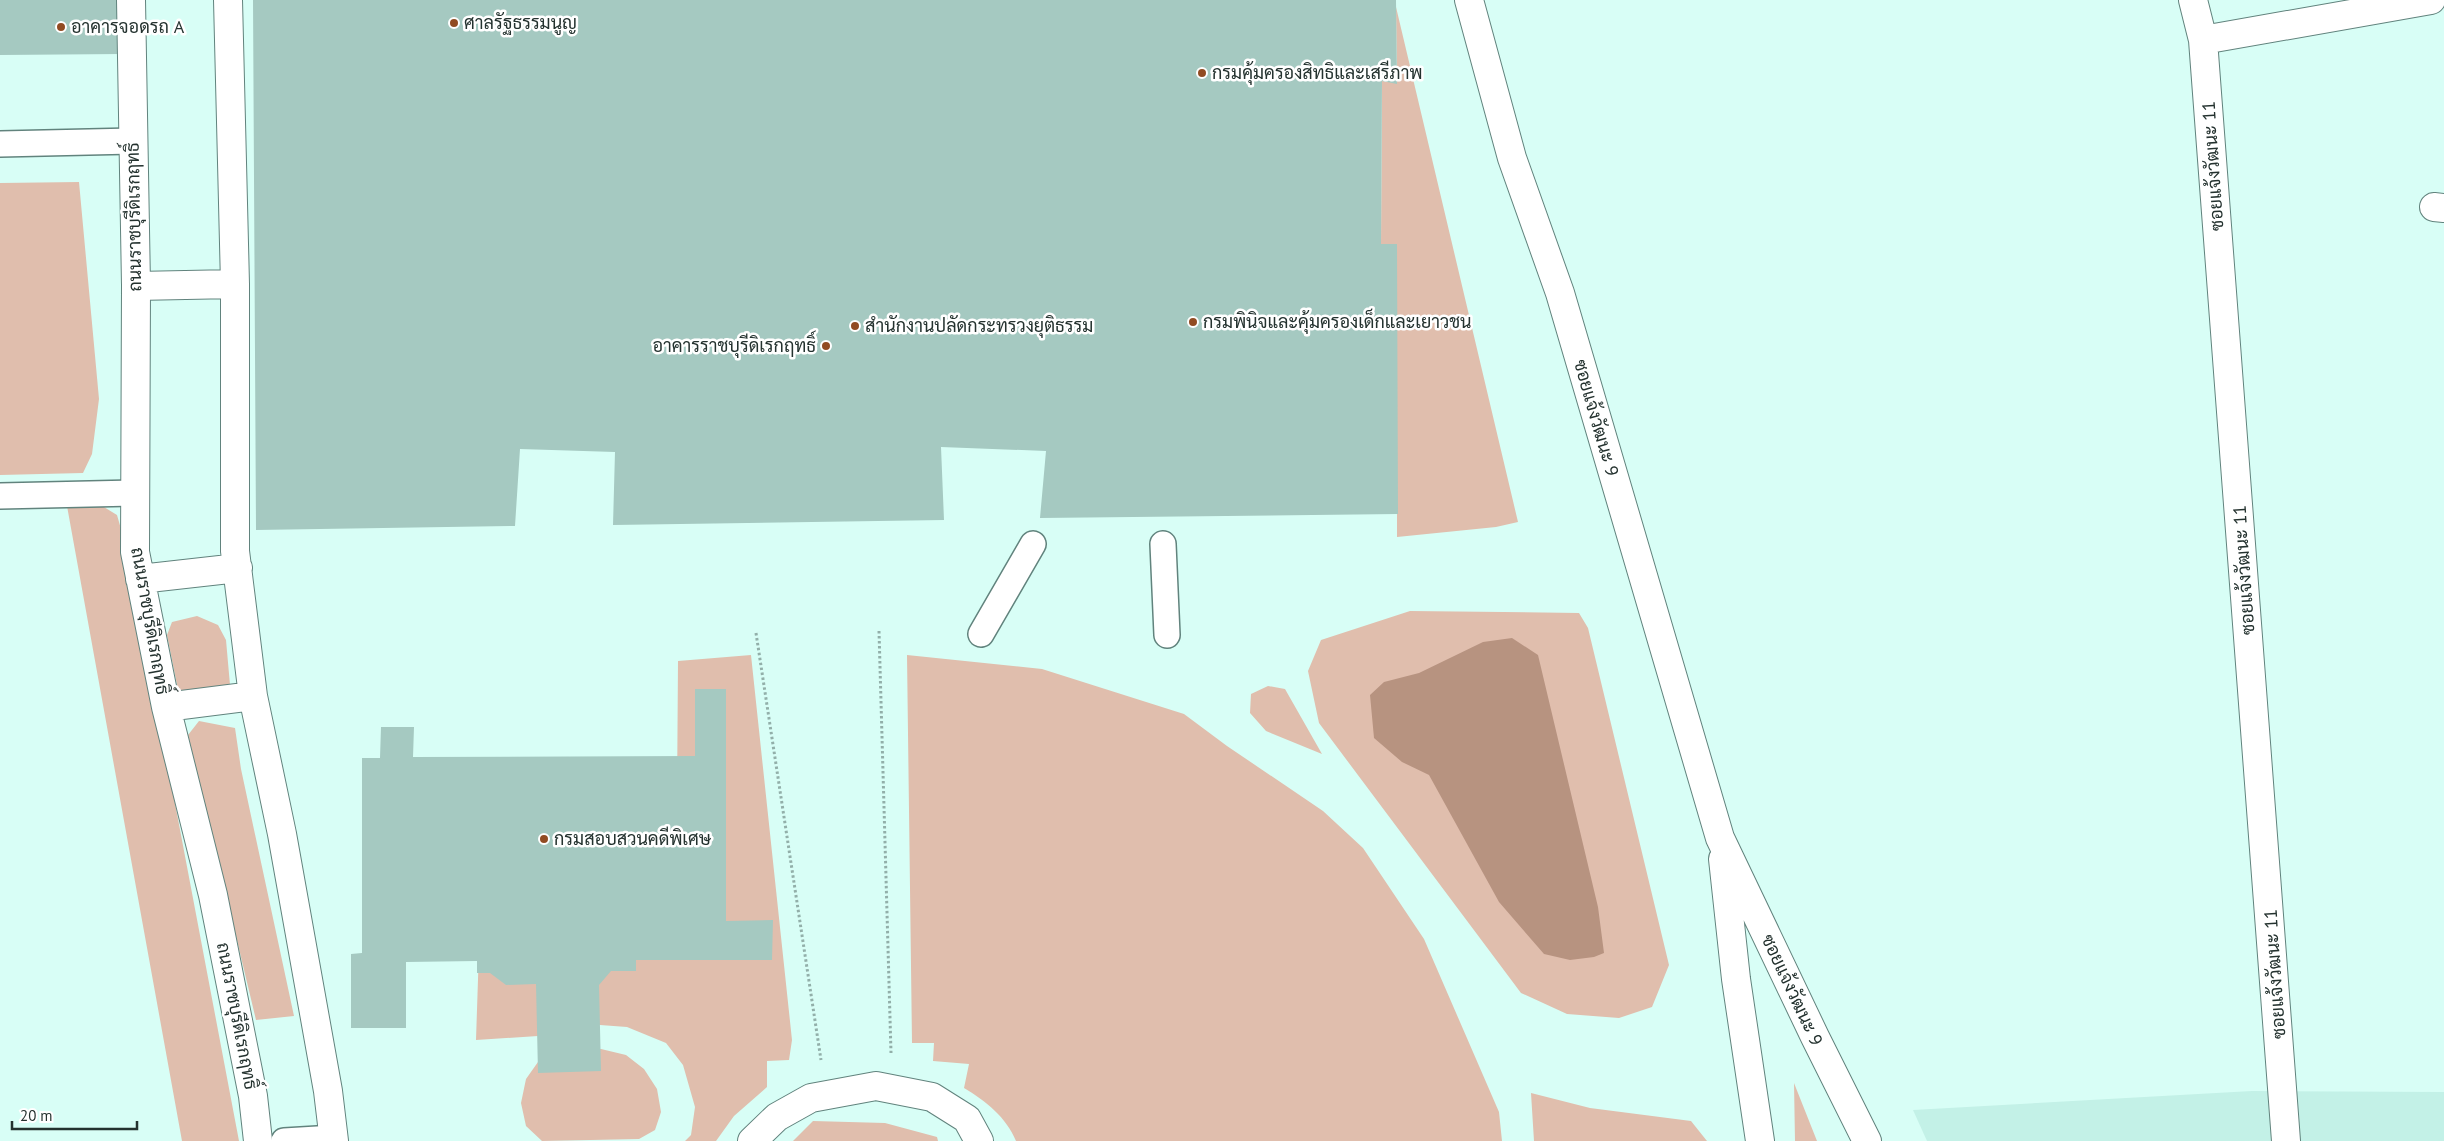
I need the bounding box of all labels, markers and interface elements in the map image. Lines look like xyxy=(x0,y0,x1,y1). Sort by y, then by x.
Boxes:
place label: ศาลรัฐธรรมนูญ xyxy=(464,11,577,36)
place label: อาคารจอดรถ A xyxy=(71,15,185,38)
marker: ศาลรัฐธรรมนูญ xyxy=(448,17,460,29)
marker: อาคารจอดรถ A xyxy=(55,21,67,33)
place label: กรมคุ้มครองสิทธิและเสรีภาพ xyxy=(1212,60,1422,85)
marker: กรมคุ้มครองสิทธิและเสรีภาพ xyxy=(1196,67,1208,79)
street label: ซอยแจ้งวัฒนะ 11 xyxy=(2196,100,2229,232)
street label: ถนนราชบุรีดิเรกฤทธิ์ xyxy=(117,142,147,292)
place label: กรมพินิจและคุ้มครองเด็กและเยาวชน xyxy=(1203,308,1472,334)
place label: สำนักงานปลัดกระทรวงยุติธรรม xyxy=(865,314,1093,338)
marker: กรมพินิจและคุ้มครองเด็กและเยาวชน xyxy=(1187,316,1199,328)
marker: สำนักงานปลัดกระทรวงยุติธรรม xyxy=(849,320,861,332)
place label: อาคารราชบุรีดิเรกฤทธิ์ xyxy=(652,330,816,358)
marker: อาคารราชบุรีดิเรกฤทธิ์ xyxy=(820,340,832,352)
street label: ซอยแจ้งวัฒนะ 9 xyxy=(1569,357,1624,479)
street label: ซอยแจ้งวัฒนะ 11 xyxy=(2227,504,2260,636)
street label: ถนนราชบุรีดิเรกฤทธิ์ xyxy=(125,545,179,697)
place label: กรมสอบสวนคดีพิเศษ xyxy=(554,826,712,850)
marker: กรมสอบสวนคดีพิเศษ xyxy=(538,833,550,845)
street label: ซอยแจ้งวัฒนะ 11 xyxy=(2258,908,2291,1040)
street label: ซอยแจ้งวัฒนะ 9 xyxy=(1757,930,1828,1049)
street label: ถนนราชบุรีดิเรกฤทธิ์ xyxy=(211,940,267,1092)
scale bar xyxy=(12,1098,138,1130)
text: 20 m xyxy=(20,1106,53,1125)

